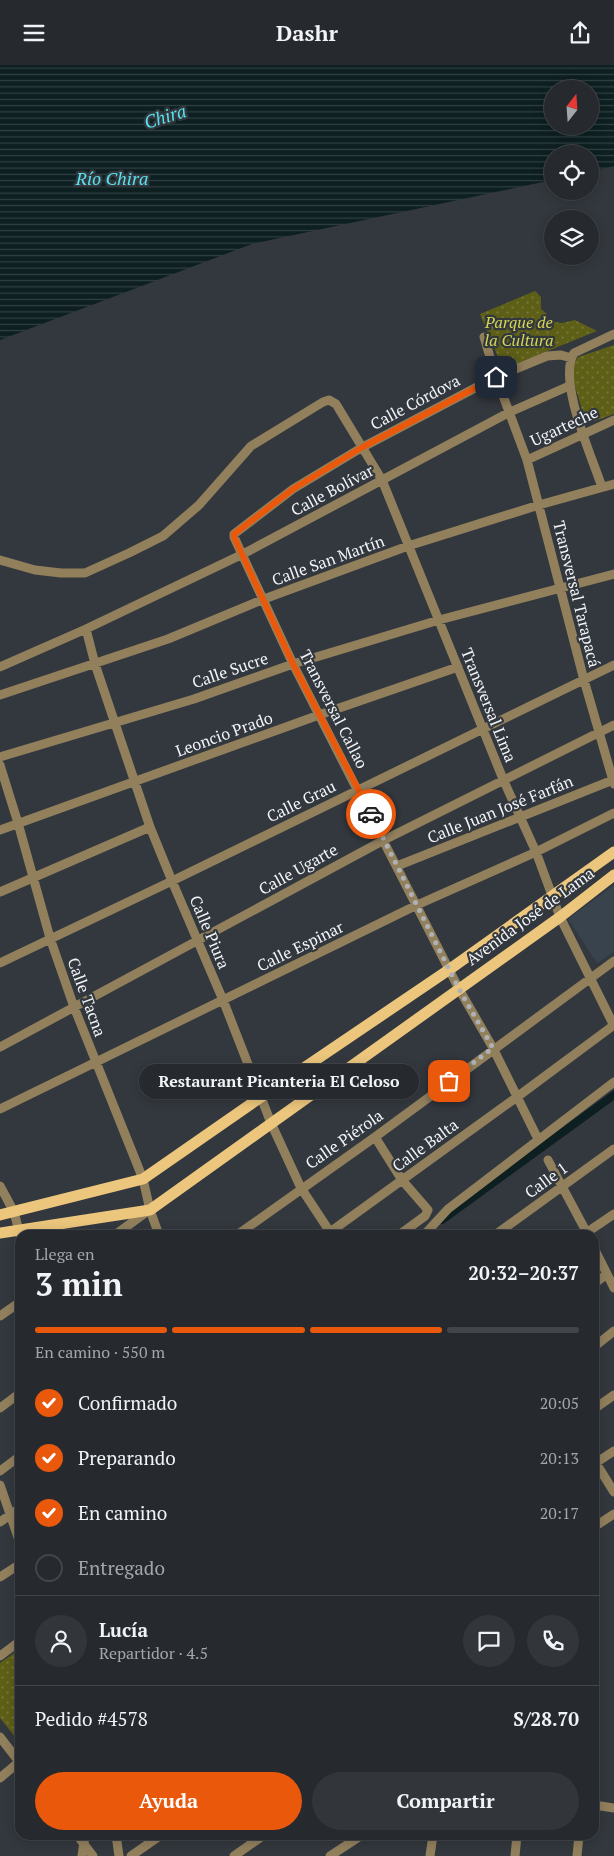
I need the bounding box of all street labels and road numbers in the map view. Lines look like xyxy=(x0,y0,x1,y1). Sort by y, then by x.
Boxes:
street label: Calle Córdova xyxy=(366,369,464,435)
street label: Ugarteche xyxy=(527,401,601,451)
street label: Calle Bolívar xyxy=(287,459,378,521)
street label: Transversal Tarapacá xyxy=(548,518,606,670)
street label: Calle San Martín xyxy=(269,529,388,591)
street label: Transversal Lima xyxy=(456,645,522,765)
street label: Transversal Callao xyxy=(295,646,374,772)
street label: Calle Sucre xyxy=(189,647,271,693)
street label: Leoncio Prado xyxy=(172,706,276,762)
street label: Calle Juan José Farfán xyxy=(424,770,577,848)
street label: Calle Grau xyxy=(263,775,339,827)
street label: Calle Ugarte xyxy=(254,838,342,900)
street label: Avenida José de Lama xyxy=(461,862,599,970)
street label: Calle Piura xyxy=(185,892,235,972)
street label: Calle Espinar xyxy=(253,915,348,976)
street label: Calle Tacna xyxy=(63,954,111,1040)
street label: Calle Piérola xyxy=(301,1104,387,1174)
street label: Calle Balta xyxy=(388,1114,462,1176)
street label: Calle 1 xyxy=(520,1157,572,1203)

